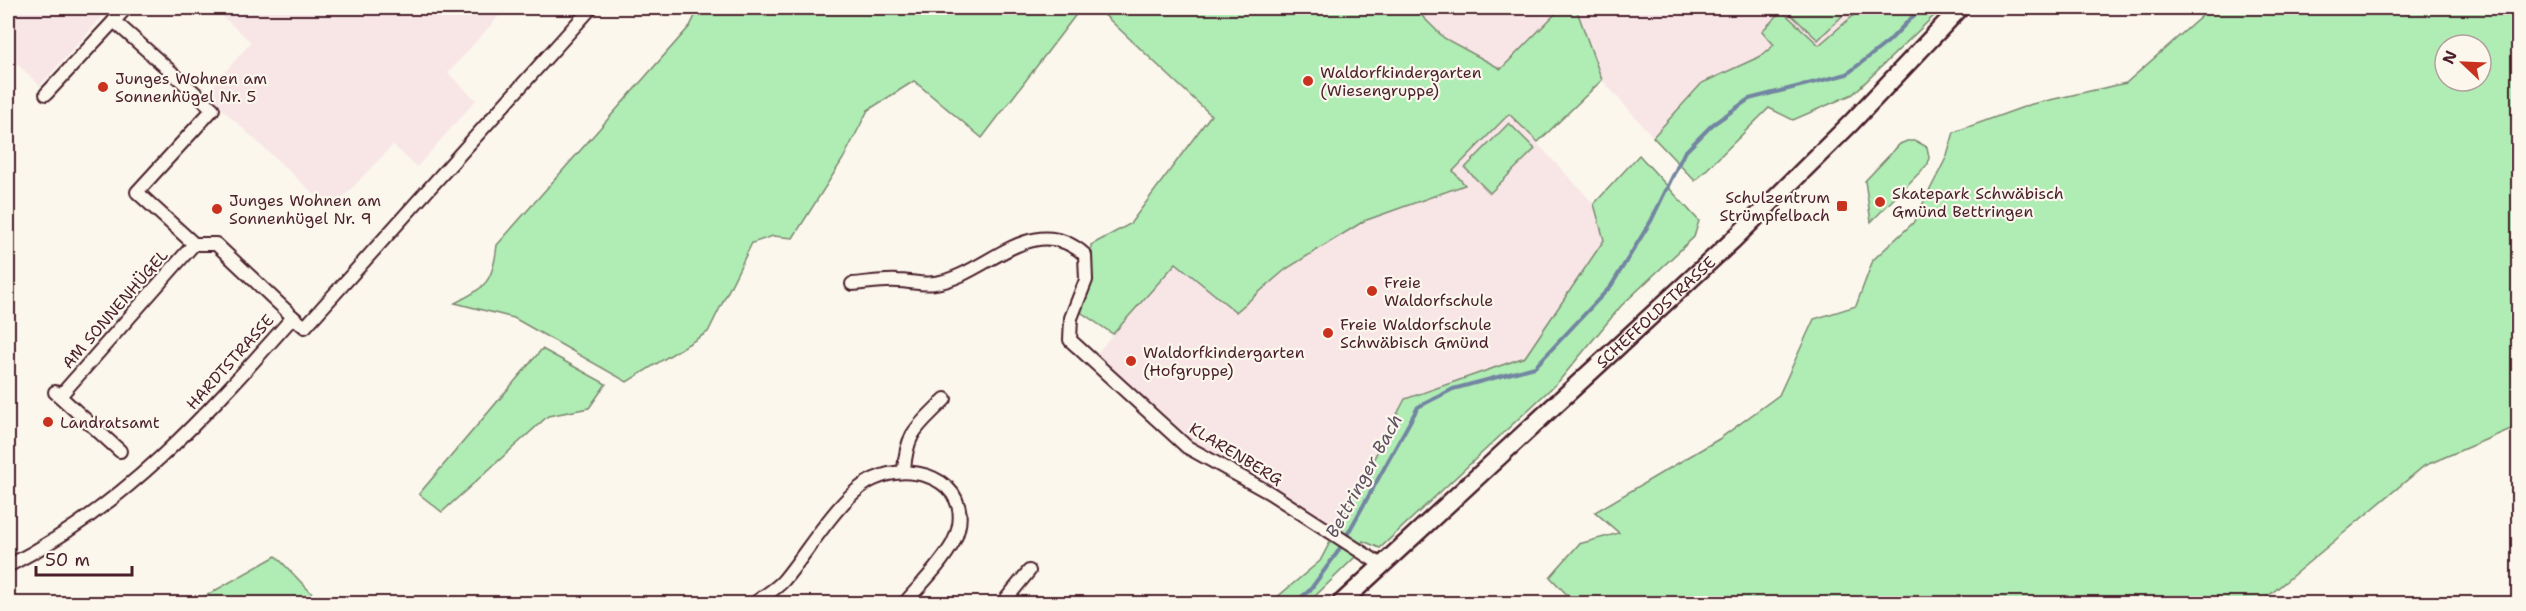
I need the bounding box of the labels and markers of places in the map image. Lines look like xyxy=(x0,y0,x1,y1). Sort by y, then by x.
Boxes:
place label: Waldorfkindergarten (Wiesengruppe) xyxy=(1320,62,1482,101)
place label: Junges Wohnen am Sonnenhügel Nr. 5 xyxy=(115,68,267,107)
marker: Waldorfkindergarten (Wiesengruppe) xyxy=(1301,74,1315,88)
marker: Junges Wohnen am Sonnenhügel Nr. 5 xyxy=(96,80,110,94)
place label: Skatepark Schwäbisch Gmünd Bettringen xyxy=(1892,183,2064,222)
place label: Schulzentrum Strümpfelbach xyxy=(1719,187,1830,226)
place label: Junges Wohnen am Sonnenhügel Nr. 9 xyxy=(229,190,381,229)
marker: Skatepark Schwäbisch Gmünd Bettringen xyxy=(1873,195,1887,209)
marker: Schulzentrum Strümpfelbach xyxy=(1835,199,1849,213)
marker: Junges Wohnen am Sonnenhügel Nr. 9 xyxy=(210,202,224,216)
place label: Freie Waldorfschule xyxy=(1384,272,1493,311)
marker: Freie Waldorfschule xyxy=(1365,284,1379,298)
place label: Freie Waldorfschule Schwäbisch Gmünd xyxy=(1340,314,1492,353)
marker: Freie Waldorfschule Schwäbisch Gmünd xyxy=(1321,326,1335,340)
place label: Waldorfkindergarten (Hofgruppe) xyxy=(1143,342,1305,381)
marker: Waldorfkindergarten (Hofgruppe) xyxy=(1124,354,1138,368)
place label: Landratsamt xyxy=(60,412,160,433)
marker: Landratsamt xyxy=(41,415,55,429)

